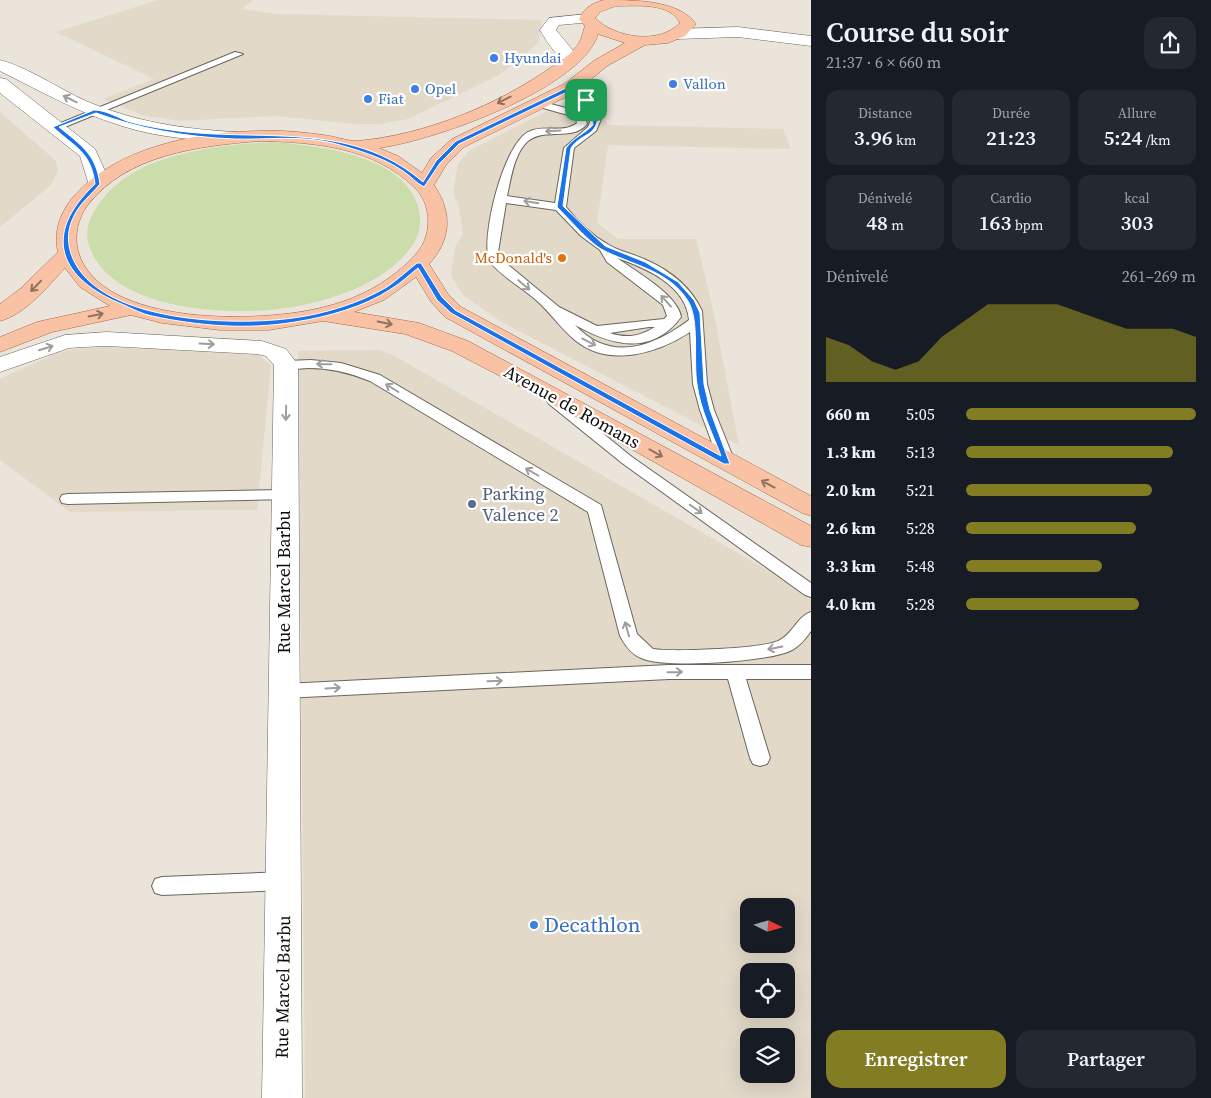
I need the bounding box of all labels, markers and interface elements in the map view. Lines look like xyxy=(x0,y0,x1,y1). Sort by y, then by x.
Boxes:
text: Course du soir xyxy=(826,13,1009,51)
button: share xyxy=(1144,17,1196,69)
place label: Hyundai xyxy=(504,47,561,68)
text: 21:37 · 6 × 660 m xyxy=(826,51,941,73)
marker: Hyundai xyxy=(488,52,500,64)
place label: Vallon xyxy=(683,73,726,94)
place label: Opel xyxy=(425,78,457,99)
marker: Vallon xyxy=(667,78,679,90)
pin xyxy=(565,79,607,121)
marker: Opel xyxy=(409,83,421,95)
icon: arrive xyxy=(572,86,600,114)
place label: Fiat xyxy=(378,88,404,109)
marker: Fiat xyxy=(362,93,374,105)
one-way arrow xyxy=(63,94,78,103)
one-way arrow xyxy=(497,96,512,105)
text: Distance xyxy=(858,103,912,123)
text: Durée xyxy=(992,103,1030,123)
text: Allure xyxy=(1118,103,1156,123)
text: 3.96 xyxy=(854,123,893,152)
text: 21:23 xyxy=(986,123,1036,152)
text: 5:24 xyxy=(1103,123,1142,152)
one-way arrow xyxy=(545,127,561,136)
text: km xyxy=(893,130,916,150)
text: /km xyxy=(1142,130,1171,150)
text: Dénivelé xyxy=(858,188,912,208)
text: Cardio xyxy=(990,188,1032,208)
text: kcal xyxy=(1124,188,1150,208)
one-way arrow xyxy=(523,196,539,206)
text: 48 xyxy=(866,208,888,237)
text: 163 xyxy=(979,208,1011,237)
text: 303 xyxy=(1121,208,1153,237)
text: m xyxy=(888,215,904,235)
text: bpm xyxy=(1011,215,1043,235)
place label: McDonald's xyxy=(475,247,552,268)
marker: McDonald's xyxy=(556,252,568,264)
text: Dénivelé xyxy=(826,265,888,287)
text: 261–269 m xyxy=(1122,265,1196,287)
one-way arrow xyxy=(518,279,531,291)
one-way arrow xyxy=(30,280,42,292)
one-way arrow xyxy=(660,295,672,308)
one-way arrow xyxy=(88,309,104,319)
one-way arrow xyxy=(376,318,392,328)
one-way arrow xyxy=(581,337,596,347)
one-way arrow xyxy=(199,339,215,348)
one-way arrow xyxy=(37,343,53,353)
one-way arrow xyxy=(316,359,332,369)
street label: Avenue de Romans xyxy=(500,359,645,455)
one-way arrow xyxy=(386,383,400,393)
text: 660 m xyxy=(826,403,870,425)
text: 5:05 xyxy=(906,403,935,425)
one-way arrow xyxy=(281,405,291,421)
text: 1.3 km xyxy=(826,441,876,463)
text: 5:13 xyxy=(906,441,935,463)
one-way arrow xyxy=(649,448,663,458)
one-way arrow xyxy=(525,466,539,476)
one-way arrow xyxy=(761,479,776,488)
text: 2.0 km xyxy=(826,479,876,501)
text: 5:21 xyxy=(906,479,935,501)
place label: Parking Valence 2 xyxy=(482,481,558,527)
marker: Parking Valence 2 xyxy=(466,498,478,510)
one-way arrow xyxy=(689,504,703,514)
street label: Rue Marcel Barbu xyxy=(271,510,296,654)
text: 2.6 km xyxy=(826,517,876,539)
text: 5:28 xyxy=(906,517,935,539)
text: 3.3 km xyxy=(826,555,876,577)
text: 5:48 xyxy=(906,555,935,577)
text: 4.0 km xyxy=(826,593,876,615)
text: 5:28 xyxy=(906,593,935,615)
one-way arrow xyxy=(622,621,631,637)
one-way arrow xyxy=(767,644,783,653)
one-way arrow xyxy=(666,667,682,677)
one-way arrow xyxy=(487,676,503,685)
one-way arrow xyxy=(324,684,340,693)
north arrow xyxy=(740,898,795,952)
map controls xyxy=(740,898,795,1083)
place label: Decathlon xyxy=(544,910,641,939)
street label: Rue Marcel Barbu xyxy=(269,915,296,1059)
marker: Decathlon xyxy=(528,919,540,931)
button: locate xyxy=(740,963,795,1018)
button: layers xyxy=(740,1028,795,1083)
button: Enregistrer xyxy=(826,1030,1006,1088)
button: Partager xyxy=(1016,1030,1196,1088)

